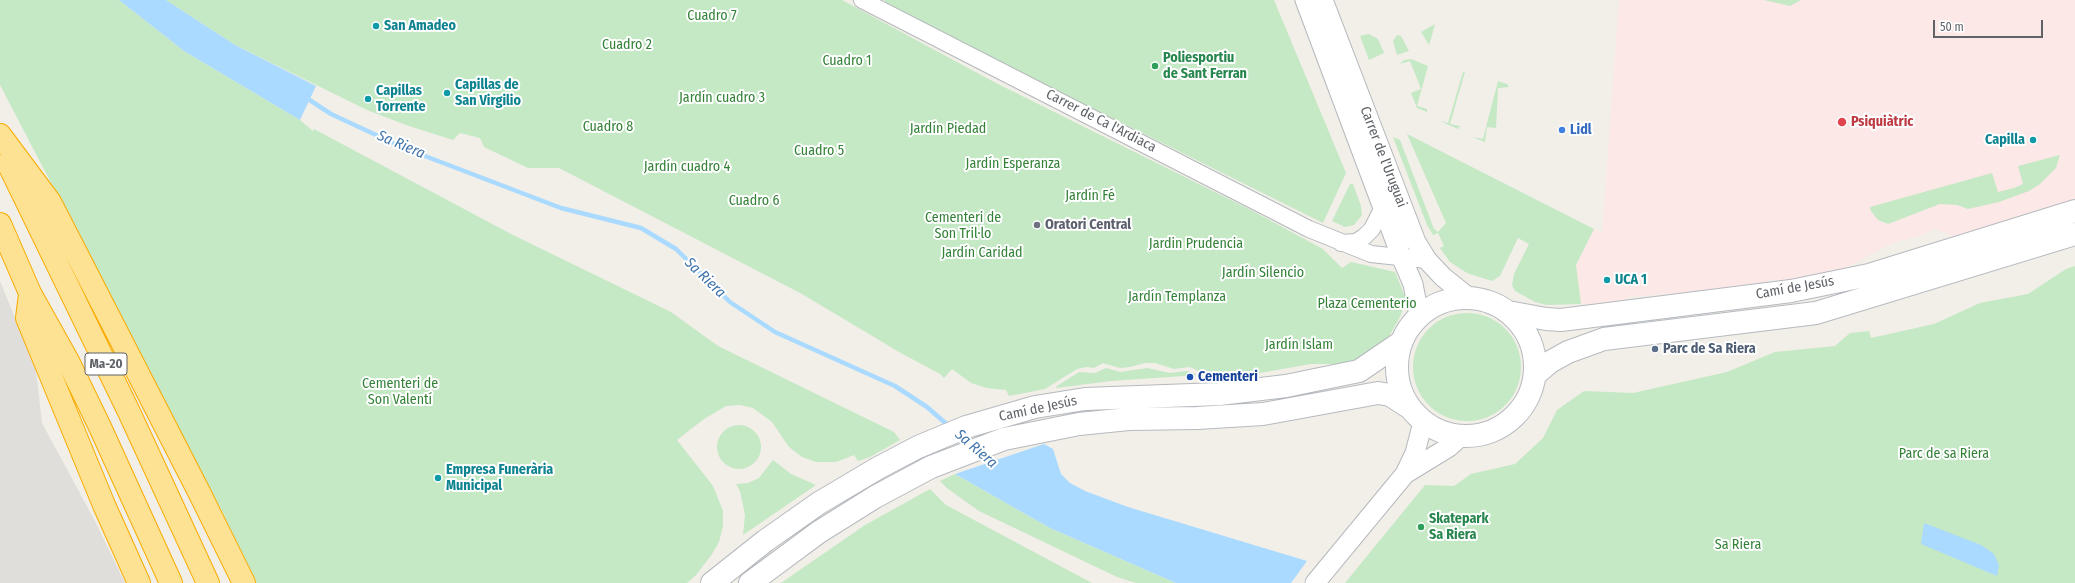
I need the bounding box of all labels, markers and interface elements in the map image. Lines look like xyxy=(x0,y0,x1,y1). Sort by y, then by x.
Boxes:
park label: Cuadro 7 xyxy=(687,8,737,24)
scale bar xyxy=(1935,12,2045,38)
place label: San Amadeo xyxy=(384,18,456,34)
text: 50 m xyxy=(1940,20,1964,34)
marker: San Amadeo xyxy=(371,21,381,31)
park label: Cuadro 2 xyxy=(602,37,652,53)
place label: Poliesportiu de Sant Ferran xyxy=(1163,50,1247,82)
park label: Cuadro 1 xyxy=(822,53,872,69)
marker: Poliesportiu de Sant Ferran xyxy=(1150,61,1160,71)
place label: Capillas de San Virgilio xyxy=(455,77,521,110)
place label: Capillas Torrente xyxy=(376,83,426,116)
street label: Carrer de Ca l'Ardiaca xyxy=(1043,86,1159,156)
marker: Capillas de San Virgilio xyxy=(442,88,452,98)
park label: Jardín cuadro 3 xyxy=(679,90,765,106)
marker: Capillas Torrente xyxy=(363,94,373,104)
street label: Carrer de l'Uruguai xyxy=(1356,104,1410,210)
place label: Psiquiàtric xyxy=(1851,114,1913,130)
marker: Psiquiàtric xyxy=(1836,116,1848,128)
park label: Cuadro 8 xyxy=(583,119,633,135)
park label: Jardín Piedad xyxy=(910,121,986,137)
place label: Lidl xyxy=(1570,122,1592,138)
marker: Lidl xyxy=(1557,125,1567,135)
water label: Sa Riera xyxy=(374,127,428,163)
place label: Capilla xyxy=(1985,132,2025,148)
marker: Capilla xyxy=(2028,135,2038,145)
park label: Cuadro 5 xyxy=(794,143,844,159)
park label: Jardín Esperanza xyxy=(966,156,1060,172)
park label: Jardín cuadro 4 xyxy=(644,159,730,175)
park label: Jardín Fé xyxy=(1065,188,1115,204)
park label: Cuadro 6 xyxy=(729,193,779,209)
park label: Cementeri de Son Tril·lo xyxy=(925,210,1001,242)
place label: Oratori Central xyxy=(1045,217,1131,233)
marker: Oratori Central xyxy=(1032,220,1042,230)
park label: Jardin Prudencia xyxy=(1149,236,1243,252)
park label: Jardín Caridad xyxy=(941,245,1023,261)
water label: Sa Riera xyxy=(681,254,729,302)
park label: Jardín Silencio xyxy=(1222,265,1304,281)
place label: UCA 1 xyxy=(1615,272,1647,288)
street label: Camí de Jesús xyxy=(1755,273,1835,303)
marker: UCA 1 xyxy=(1602,275,1612,285)
park label: Jardín Templanza xyxy=(1128,289,1226,305)
park label: Plaza Cementerio xyxy=(1317,296,1417,312)
park label: Jardín Islam xyxy=(1265,337,1333,353)
place label: Parc de Sa Riera xyxy=(1663,341,1756,357)
marker: Parc de Sa Riera xyxy=(1650,344,1660,354)
road number: Ma-20 xyxy=(85,353,127,375)
place label: Cementeri xyxy=(1198,369,1258,385)
marker: Cementeri xyxy=(1185,372,1195,382)
park label: Cementeri de Son Valentí xyxy=(362,376,438,408)
street label: Camí de Jesús xyxy=(998,393,1078,425)
water label: Sa Riera xyxy=(951,426,1001,472)
park label: Parc de sa Riera xyxy=(1899,446,1989,462)
place label: Empresa Funerària Municipal xyxy=(446,462,553,494)
marker: Empresa Funerària Municipal xyxy=(433,473,443,483)
place label: Skatepark Sa Riera xyxy=(1429,511,1489,544)
marker: Skatepark Sa Riera xyxy=(1416,522,1426,532)
park label: Sa Riera xyxy=(1715,537,1761,553)

